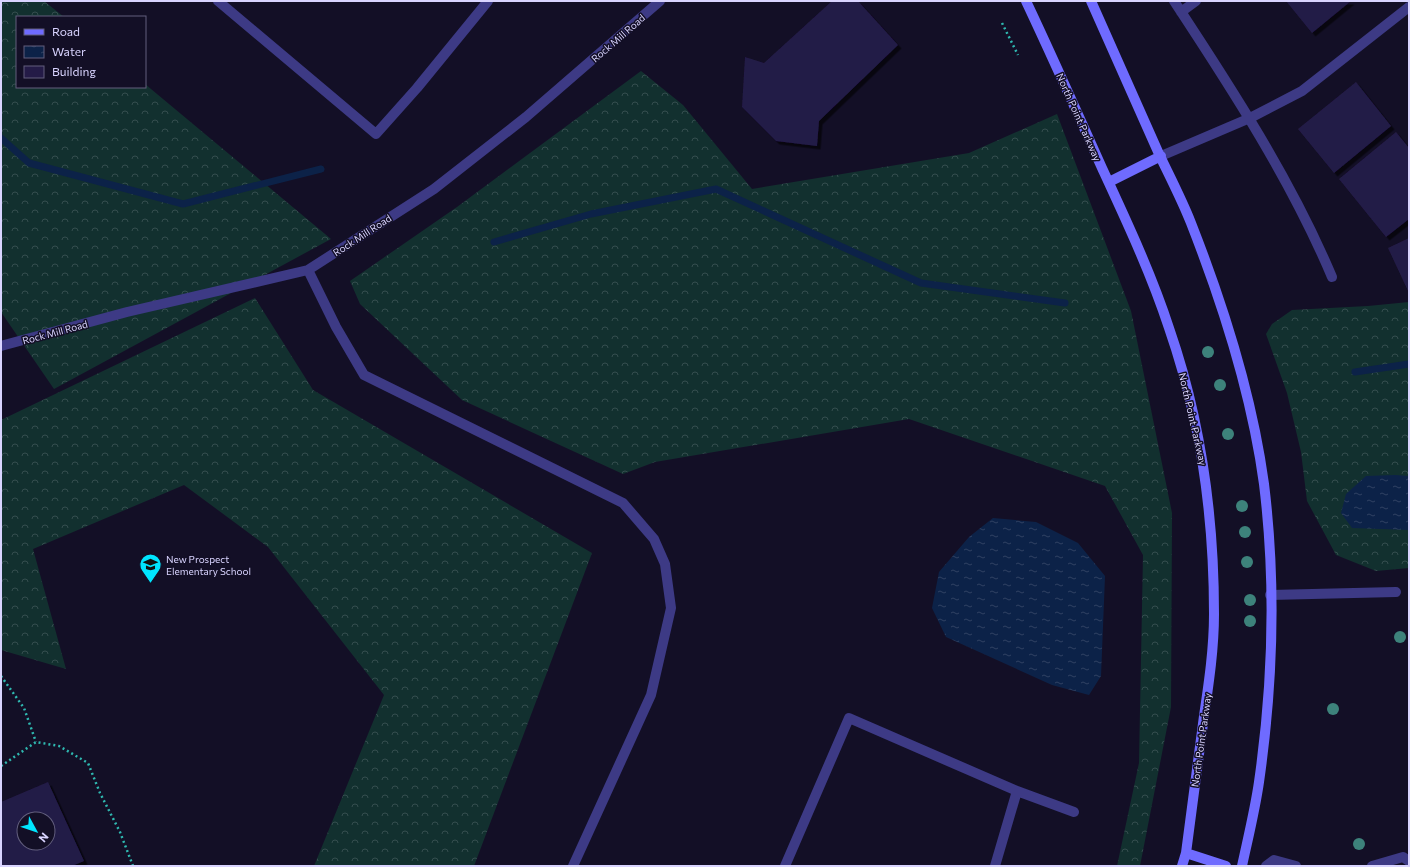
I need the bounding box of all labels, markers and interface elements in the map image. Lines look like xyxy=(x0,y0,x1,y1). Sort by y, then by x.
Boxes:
street label: Rock Mill Road xyxy=(589,11,647,65)
legend xyxy=(16,16,146,88)
text: Road xyxy=(52,24,80,38)
text: Water xyxy=(52,44,86,58)
text: Building xyxy=(52,64,96,78)
street label: North Point Parkway xyxy=(1054,71,1104,163)
street label: Rock Mill Road xyxy=(331,212,394,258)
street label: Rock Mill Road xyxy=(21,317,89,346)
street label: North Point Parkway xyxy=(1176,371,1210,467)
school or university icon: New Prospect Elementary School xyxy=(137,552,163,585)
place label: New Prospect Elementary School xyxy=(166,553,251,577)
street label: North Point Parkway xyxy=(1188,692,1214,788)
north arrow xyxy=(16,811,56,851)
text: N xyxy=(36,830,52,845)

